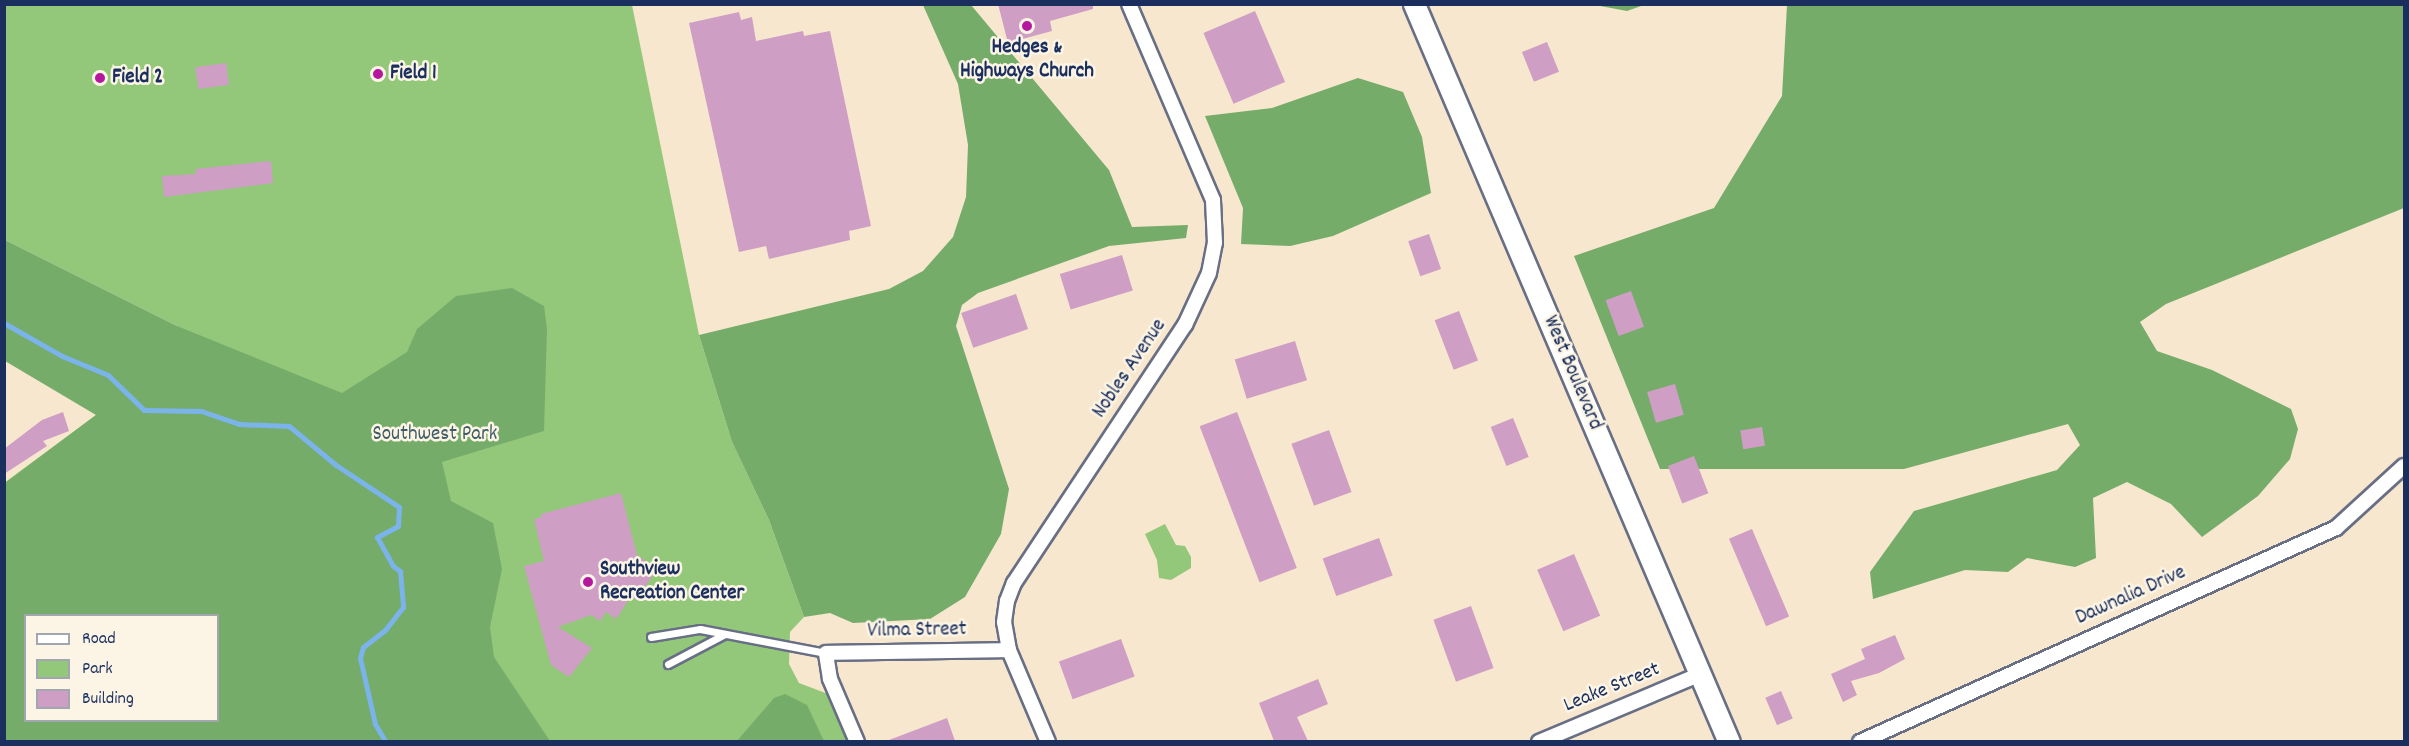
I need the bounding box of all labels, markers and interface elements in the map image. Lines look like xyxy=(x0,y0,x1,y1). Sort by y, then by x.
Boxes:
marker: Hedges & Highways Church xyxy=(1020,19,1034,33)
place label: Hedges & Highways Church xyxy=(960,35,1094,85)
place label: Field 1 xyxy=(390,61,437,87)
place label: Field 2 xyxy=(112,65,163,91)
marker: Field 1 xyxy=(371,67,385,81)
marker: Field 2 xyxy=(93,71,107,85)
street label: West Boulevard xyxy=(1537,312,1607,434)
street label: Nobles Avenue xyxy=(1088,315,1172,423)
park label: Southwest Park xyxy=(373,422,497,448)
place label: Southview Recreation Center xyxy=(600,557,744,607)
street label: Dawnalia Drive xyxy=(2072,561,2190,631)
marker: Southview Recreation Center xyxy=(581,575,595,589)
legend xyxy=(24,614,219,722)
street label: Vilma Street xyxy=(867,618,967,644)
text: Road xyxy=(82,627,116,652)
text: Park xyxy=(82,657,113,682)
street label: Leake Street xyxy=(1560,657,1664,719)
text: Building xyxy=(82,687,134,712)

